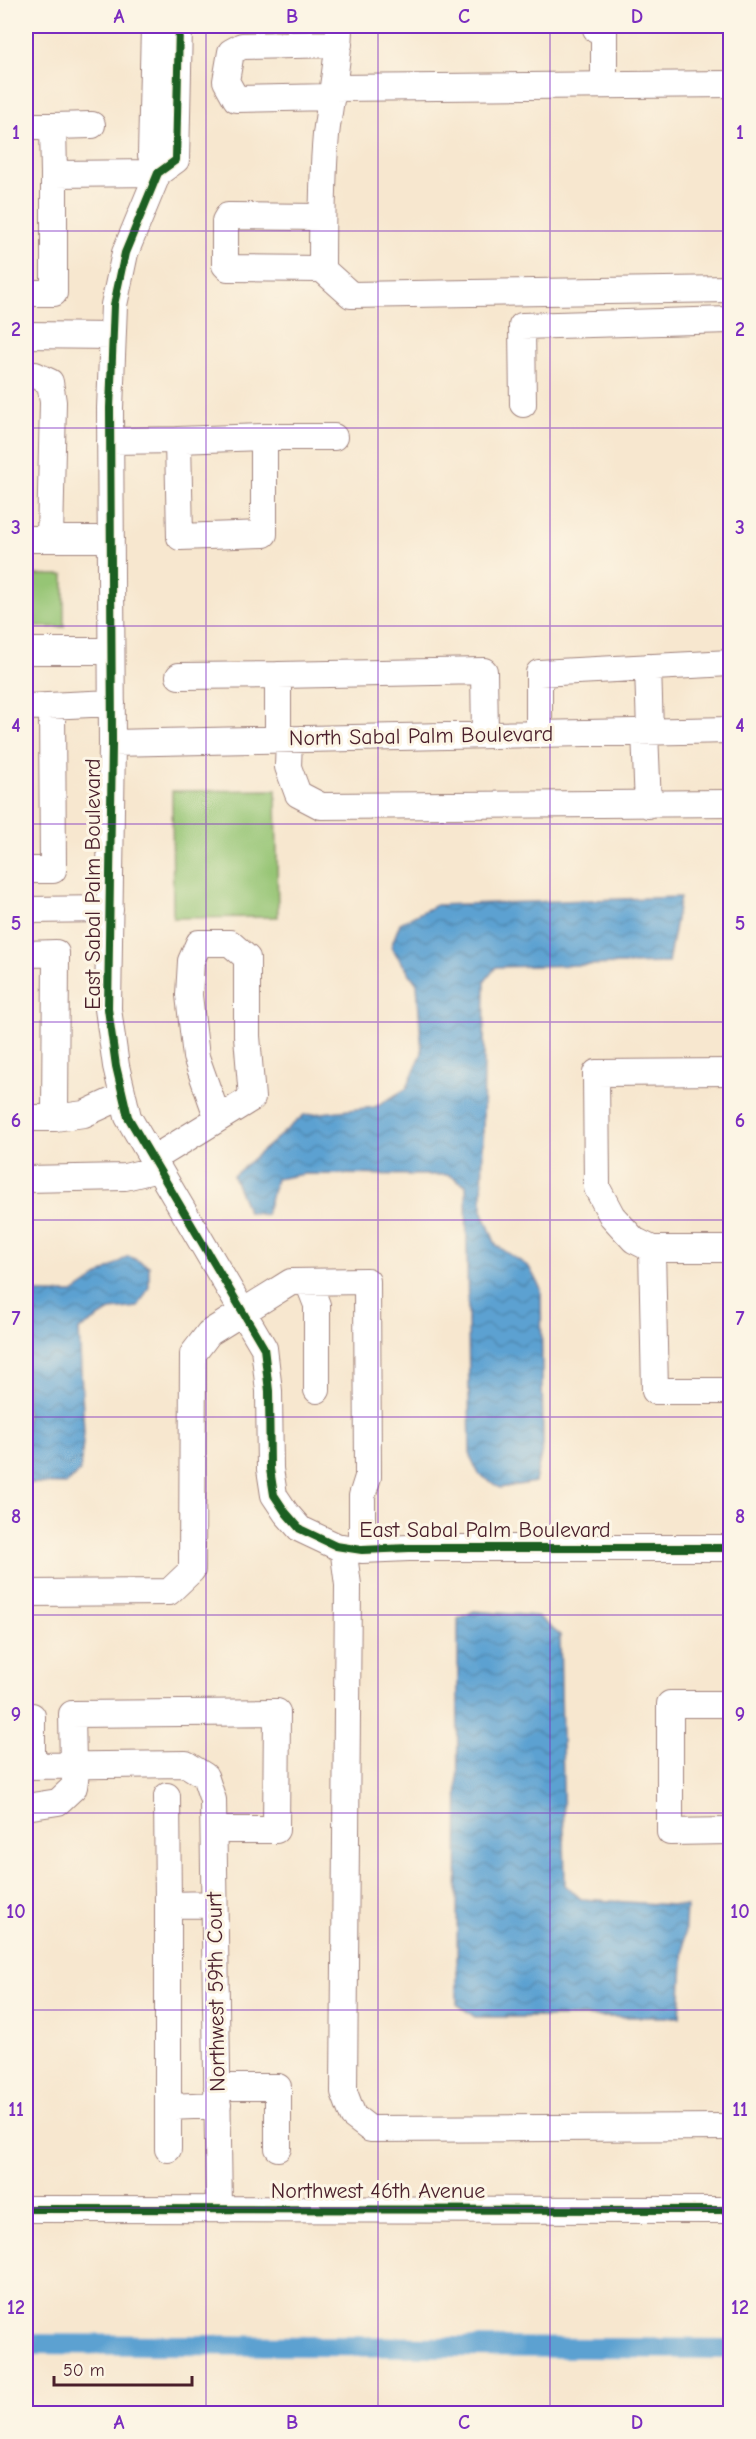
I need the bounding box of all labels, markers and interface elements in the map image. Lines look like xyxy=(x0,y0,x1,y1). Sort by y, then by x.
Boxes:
text: A xyxy=(113,5,125,28)
text: B xyxy=(286,5,298,28)
text: C xyxy=(458,5,470,28)
text: D xyxy=(631,5,643,28)
text: 1 xyxy=(12,121,20,144)
text: 1 xyxy=(736,121,744,144)
text: 2 xyxy=(11,318,21,341)
text: 2 xyxy=(735,318,745,341)
text: 3 xyxy=(11,516,21,539)
text: 3 xyxy=(735,516,745,539)
text: 4 xyxy=(11,714,21,737)
text: 4 xyxy=(735,714,745,737)
street label: North Sabal Palm Boulevard xyxy=(289,721,553,751)
street label: East Sabal Palm Boulevard xyxy=(80,758,106,1010)
text: 5 xyxy=(11,912,21,935)
text: 5 xyxy=(735,912,745,935)
text: 6 xyxy=(11,1109,21,1132)
text: 6 xyxy=(735,1109,745,1132)
text: 7 xyxy=(12,1307,21,1330)
text: 7 xyxy=(736,1307,745,1330)
text: 8 xyxy=(11,1505,21,1528)
text: 8 xyxy=(735,1505,745,1528)
street label: East Sabal Palm Boulevard xyxy=(359,1517,611,1543)
text: 9 xyxy=(11,1703,21,1726)
text: 9 xyxy=(735,1703,745,1726)
street label: Northwest 59th Court xyxy=(201,1891,231,2092)
text: 10 xyxy=(6,1900,26,1923)
text: 10 xyxy=(730,1900,750,1923)
text: 11 xyxy=(8,2098,24,2121)
text: 11 xyxy=(732,2098,748,2121)
street label: Northwest 46th Avenue xyxy=(271,2178,485,2204)
text: 12 xyxy=(7,2296,25,2319)
text: 12 xyxy=(731,2296,749,2319)
scale bar xyxy=(54,2349,192,2387)
text: 50 m xyxy=(63,2360,105,2381)
text: A xyxy=(113,2411,125,2434)
text: B xyxy=(286,2411,298,2434)
text: C xyxy=(458,2411,470,2434)
text: D xyxy=(631,2411,643,2434)

